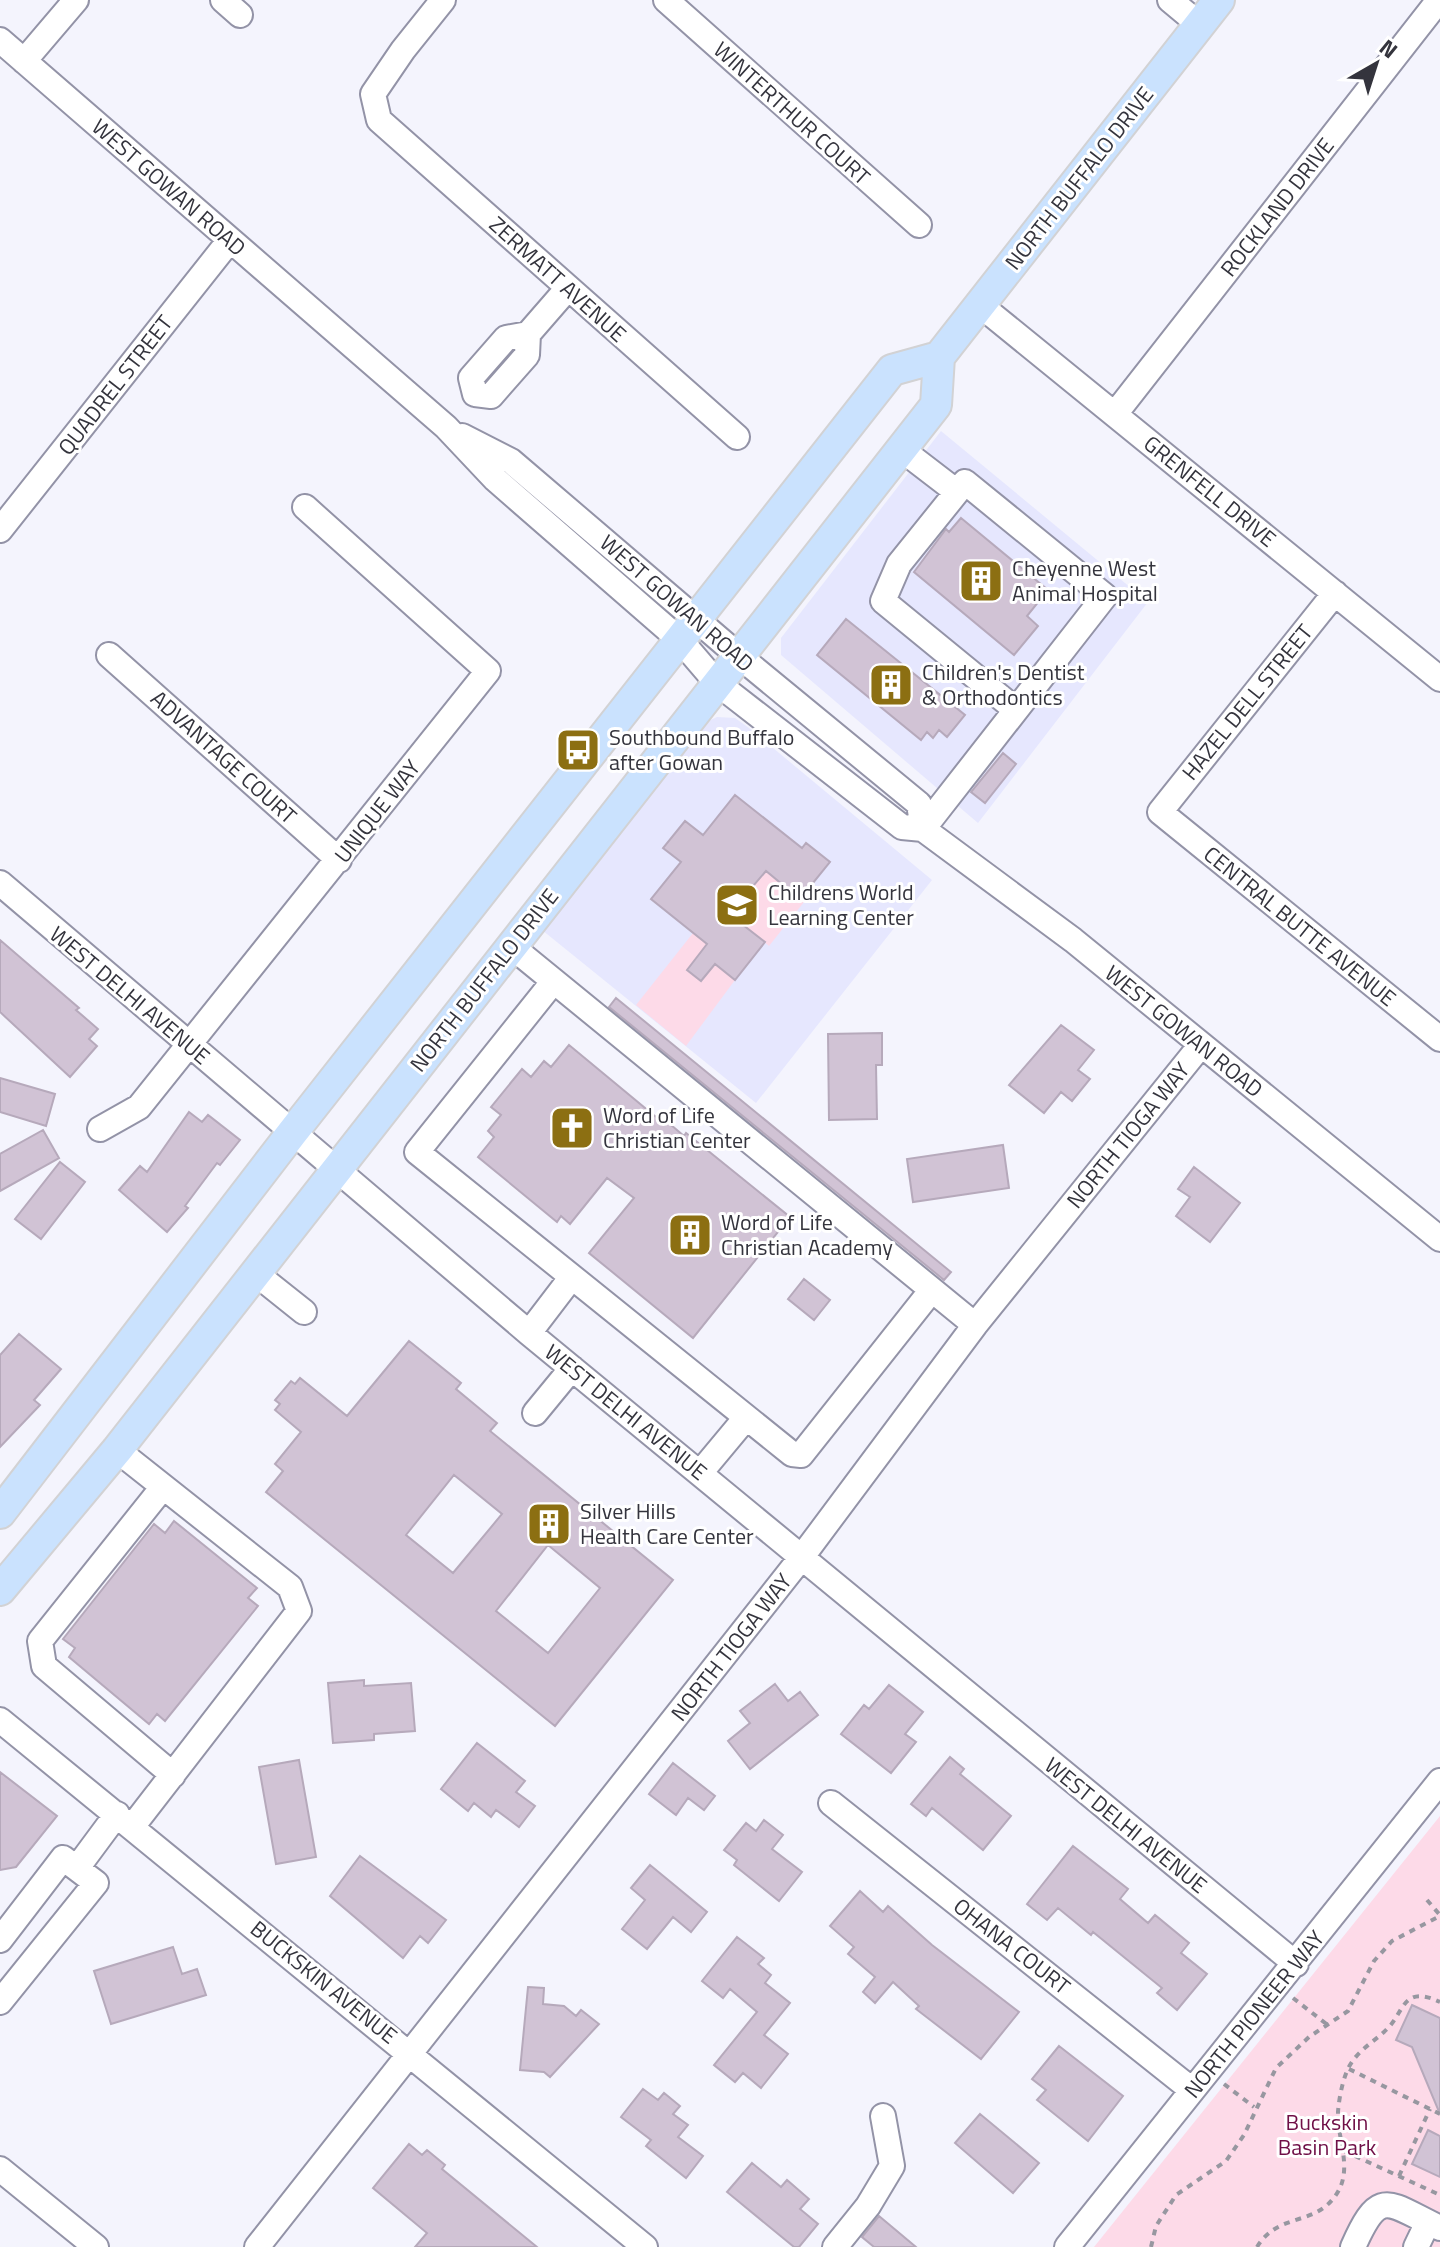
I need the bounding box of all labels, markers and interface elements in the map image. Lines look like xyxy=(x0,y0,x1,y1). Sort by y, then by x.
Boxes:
north arrow xyxy=(1336,24,1416,104)
text: N xyxy=(1372,30,1405,66)
street label: WINTERTHUR COURT xyxy=(706,33,878,193)
street label: NORTH BUFFALO DRIVE xyxy=(996,79,1162,277)
street label: WEST GOWAN ROAD xyxy=(84,110,254,264)
street label: ROCKLAND DRIVE xyxy=(1212,130,1342,284)
street label: ZERMATT AVENUE xyxy=(482,208,634,350)
street label: QUADREL STREET xyxy=(49,307,181,462)
street label: GRENFELL DRIVE xyxy=(1136,427,1284,555)
street label: WEST GOWAN ROAD xyxy=(592,526,762,680)
place label: Cheyenne West Animal Hospital xyxy=(1012,551,1158,610)
building icon: Cheyenne West Animal Hospital xyxy=(957,557,1005,605)
street label: HAZEL DELL STREET xyxy=(1173,616,1321,788)
place label: Children's Dentist & Orthodontics xyxy=(922,655,1085,714)
building icon: Children's Dentist & Orthodontics xyxy=(867,661,915,709)
street label: ADVANTAGE COURT xyxy=(143,682,305,832)
place label: Southbound Buffalo after Gowan xyxy=(609,720,794,779)
bus stop icon: Southbound Buffalo after Gowan xyxy=(554,726,602,774)
street label: UNIQUE WAY xyxy=(326,752,428,870)
street label: CENTRAL BUTTE AVENUE xyxy=(1196,838,1404,1014)
place label: Childrens World Learning Center xyxy=(768,875,914,934)
street label: NORTH BUFFALO DRIVE xyxy=(401,881,567,1079)
school or university icon: Childrens World Learning Center xyxy=(713,881,761,929)
street label: WEST DELHI AVENUE xyxy=(42,918,218,1072)
street label: WEST GOWAN ROAD xyxy=(1098,956,1270,1106)
street label: NORTH TIOGA WAY xyxy=(1058,1054,1198,1216)
place label: Word of Life Christian Center xyxy=(603,1098,751,1157)
church icon: Word of Life Christian Center xyxy=(548,1104,596,1152)
place label: Word of Life Christian Academy xyxy=(721,1205,893,1264)
building icon: Word of Life Christian Academy xyxy=(666,1211,714,1259)
street label: WEST DELHI AVENUE xyxy=(537,1336,715,1488)
place label: Silver Hills Health Care Center xyxy=(580,1494,754,1553)
building icon: Silver Hills Health Care Center xyxy=(525,1500,573,1548)
street label: NORTH TIOGA WAY xyxy=(662,1566,800,1728)
street label: WEST DELHI AVENUE xyxy=(1037,1749,1215,1901)
street label: OHANA COURT xyxy=(946,1889,1078,2003)
street label: BUCKSKIN AVENUE xyxy=(243,1912,405,2052)
street label: NORTH PIONEER WAY xyxy=(1176,1923,1333,2105)
park label: Buckskin Basin Park xyxy=(1278,2105,1377,2164)

